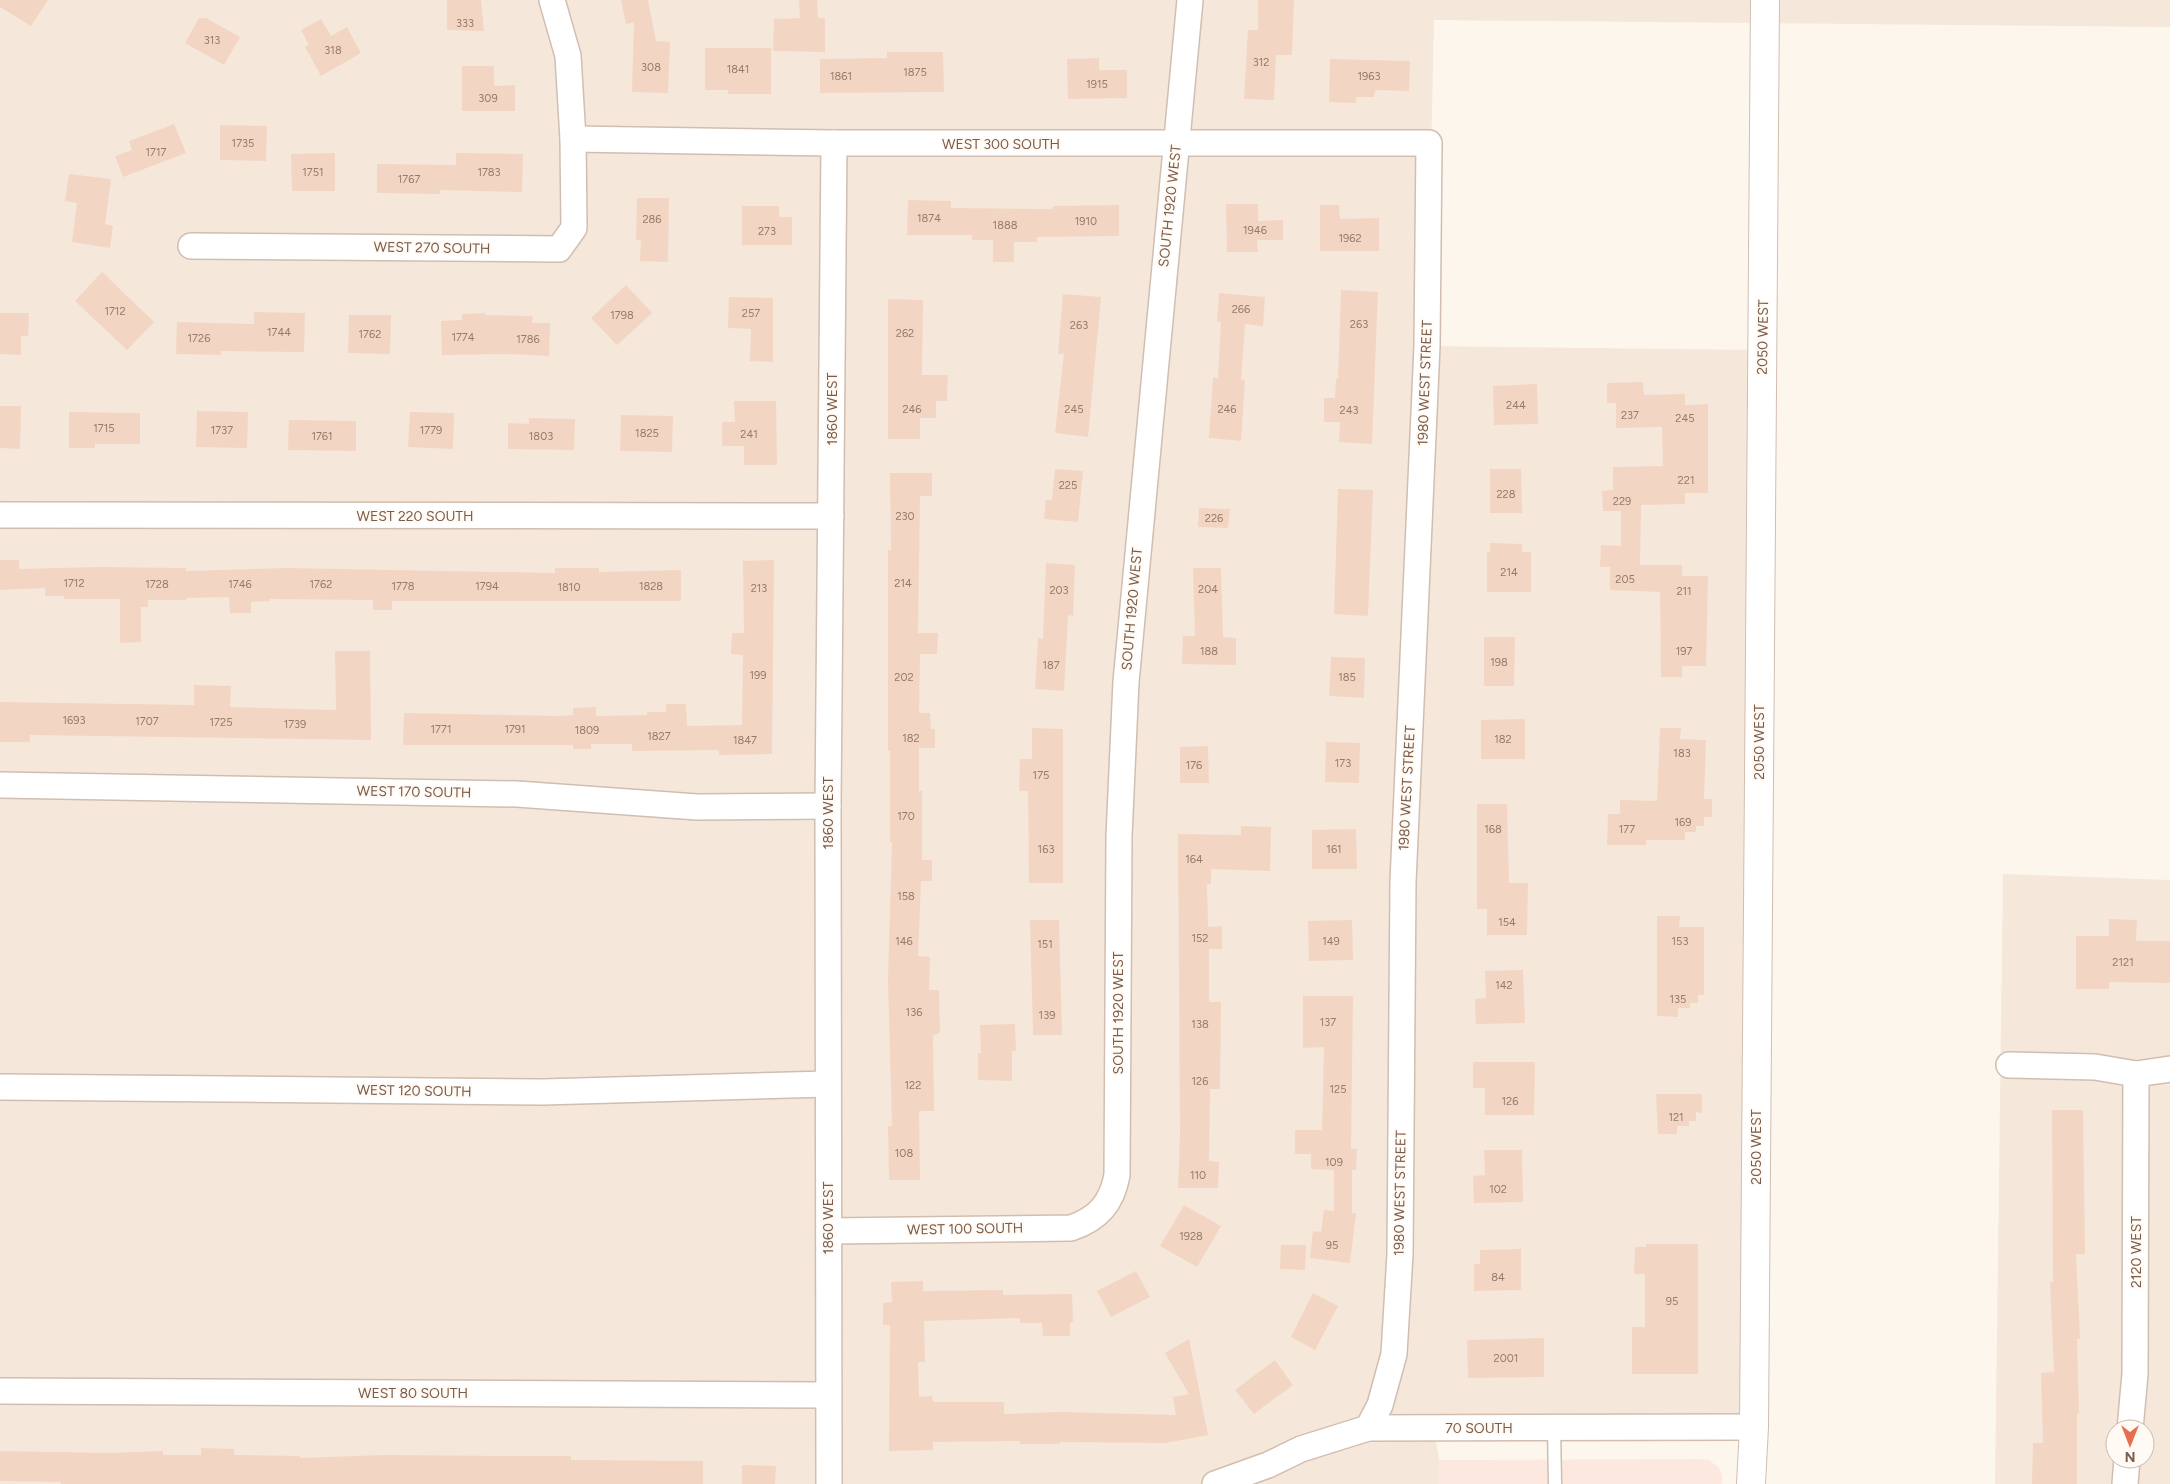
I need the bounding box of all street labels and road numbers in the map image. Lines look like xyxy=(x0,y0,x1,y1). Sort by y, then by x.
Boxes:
street label: WEST 300 SOUTH xyxy=(942,136,1060,153)
street label: SOUTH 1920 WEST xyxy=(1155,144,1185,268)
street label: WEST 270 SOUTH xyxy=(373,238,491,258)
street label: 2050 WEST xyxy=(1754,299,1772,375)
street label: 1980 WEST STREET xyxy=(1414,320,1436,446)
street label: 1860 WEST xyxy=(824,372,841,445)
street label: WEST 220 SOUTH xyxy=(356,508,474,525)
street label: SOUTH 1920 WEST xyxy=(1118,547,1146,671)
street label: 2050 WEST xyxy=(1751,704,1768,780)
street label: 1980 WEST STREET xyxy=(1395,725,1419,851)
street label: 1860 WEST xyxy=(820,776,837,849)
street label: WEST 170 SOUTH xyxy=(357,783,471,801)
street label: SOUTH 1920 WEST xyxy=(1110,951,1127,1074)
street label: WEST 120 SOUTH xyxy=(356,1081,472,1101)
street label: 2050 WEST xyxy=(1748,1109,1765,1185)
street label: 1980 WEST STREET xyxy=(1390,1130,1410,1256)
street label: 1860 WEST xyxy=(820,1181,837,1254)
street label: 2120 WEST xyxy=(2128,1216,2145,1288)
street label: WEST 100 SOUTH xyxy=(907,1219,1023,1239)
street label: WEST 80 SOUTH xyxy=(358,1385,468,1402)
street label: 70 SOUTH xyxy=(1445,1420,1513,1437)

